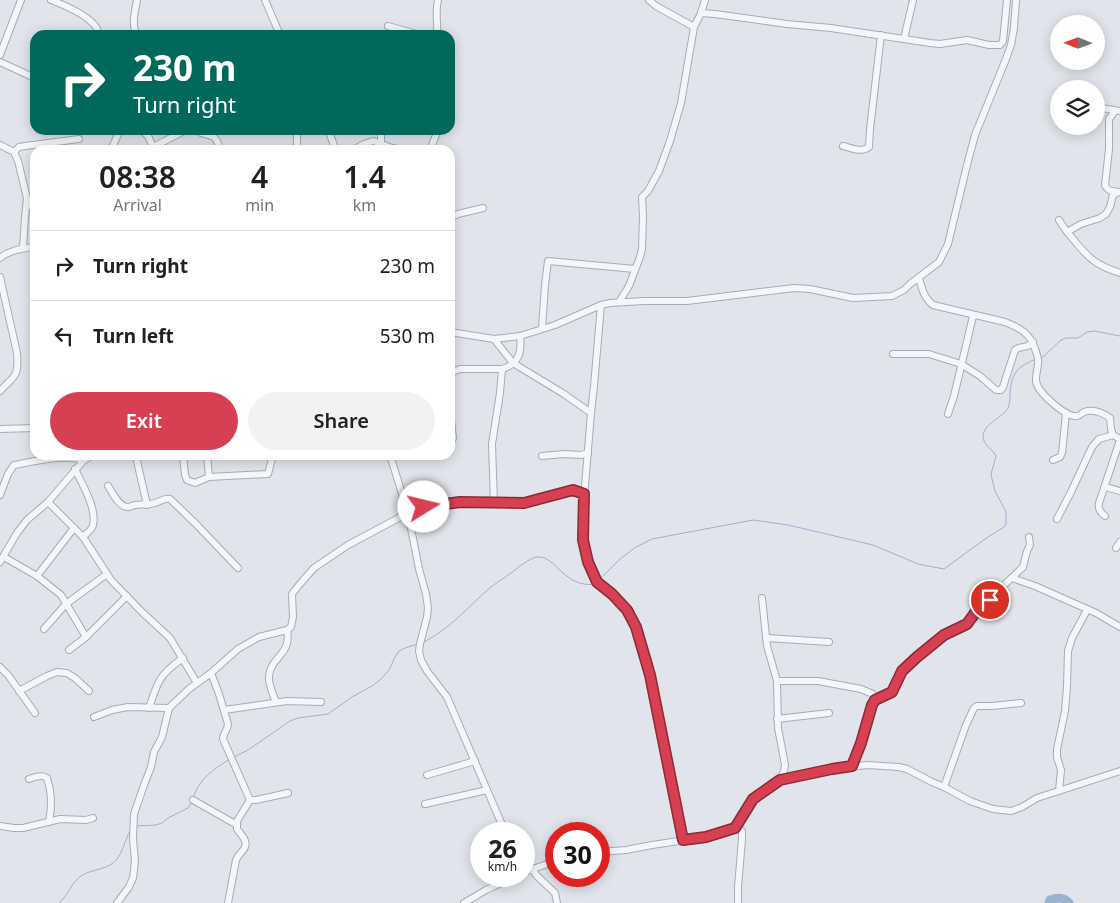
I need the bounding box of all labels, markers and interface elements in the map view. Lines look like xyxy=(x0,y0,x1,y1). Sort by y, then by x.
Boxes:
north arrow xyxy=(1050,15,1105,70)
map controls xyxy=(1050,15,1105,135)
text: 230 m xyxy=(133,44,236,91)
icon: right xyxy=(50,50,115,115)
button: layers xyxy=(1050,80,1105,135)
text: Turn right xyxy=(133,89,236,119)
text: 08:38 xyxy=(99,156,176,197)
text: 4 xyxy=(251,156,268,197)
text: 1.4 xyxy=(343,156,386,197)
text: Arrival xyxy=(113,194,162,216)
text: min xyxy=(245,194,274,216)
text: km xyxy=(353,194,376,216)
icon: right xyxy=(50,252,78,280)
text: Turn right xyxy=(93,253,188,279)
text: 230 m xyxy=(380,253,435,279)
icon: left xyxy=(50,322,78,350)
text: Turn left xyxy=(93,323,174,349)
text: 530 m xyxy=(380,323,435,349)
button: Exit xyxy=(50,392,238,450)
button: Share xyxy=(248,392,435,450)
position arrow xyxy=(397,480,449,532)
pin xyxy=(969,579,1011,621)
icon: arrive xyxy=(976,586,1004,614)
speed limit sign: 30 xyxy=(545,822,610,887)
text: 26 xyxy=(488,831,517,865)
text: km/h xyxy=(488,858,517,875)

